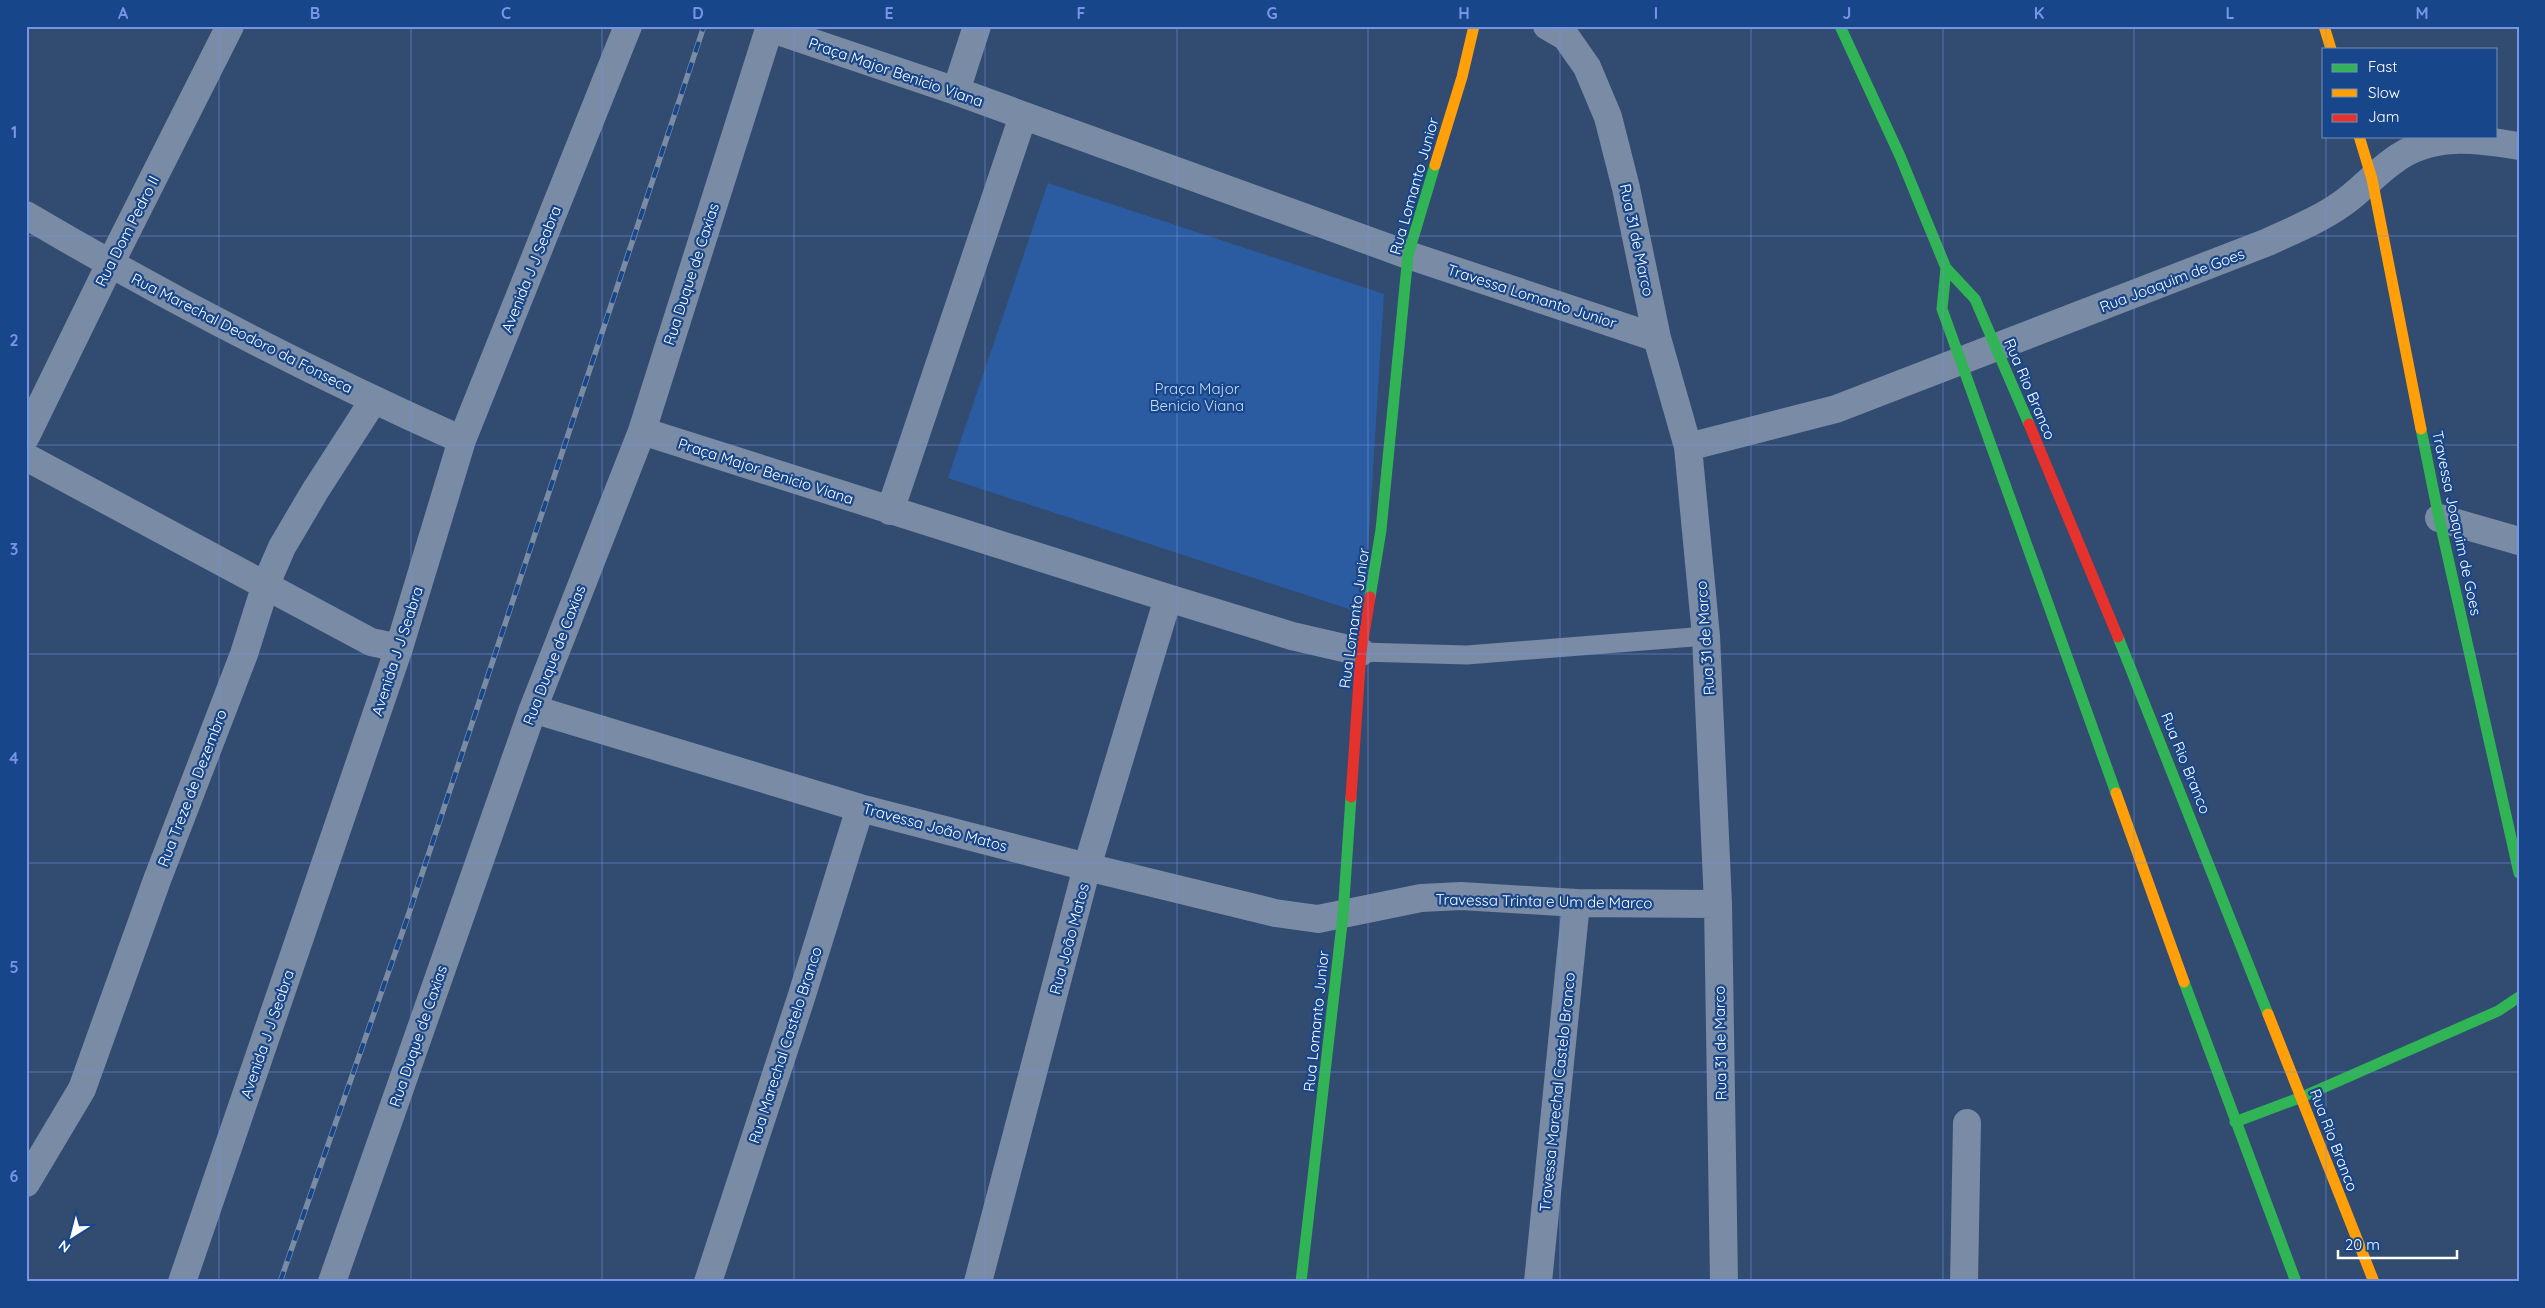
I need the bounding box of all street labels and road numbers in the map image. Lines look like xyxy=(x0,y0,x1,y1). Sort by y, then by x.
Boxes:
street label: Praça Major Benicio Viana xyxy=(806,33,986,111)
street label: Rua Lomanto Junior xyxy=(1385,115,1443,257)
street label: Rua Dom Pedro II xyxy=(91,172,163,290)
street label: Rua 31 de Marco xyxy=(1616,182,1658,298)
street label: Rua Duque de Caxias xyxy=(659,201,723,347)
street label: Avenida J J Seabra xyxy=(497,203,565,335)
street label: Rua Joaquim de Goes xyxy=(2097,244,2247,316)
street label: Travessa Lomanto Junior xyxy=(1445,260,1619,332)
street label: Rua Marechal Deodoro da Fonseca xyxy=(128,269,356,397)
street label: Rua Rio Branco xyxy=(2000,336,2060,442)
street label: Travessa Joaquim de Goes xyxy=(2428,429,2486,617)
street label: Praça Major Benicio Viana xyxy=(676,434,856,508)
street label: Rua Lomanto Junior xyxy=(1335,546,1373,690)
street label: Rua 31 de Marco xyxy=(1692,580,1718,696)
street label: Rua Duque de Caxias xyxy=(519,582,589,728)
street label: Avenida J J Seabra xyxy=(367,584,427,718)
street label: Rua Treze de Dezembro xyxy=(153,707,231,869)
street label: Rua Rio Branco xyxy=(2157,709,2215,817)
street label: Travessa João Matos xyxy=(861,799,1009,855)
street label: Rua João Matos xyxy=(1045,881,1093,997)
street label: Travessa Trinta e Um de Marco xyxy=(1435,890,1653,912)
street label: Rua Marechal Castelo Branco xyxy=(744,944,826,1146)
street label: Rua Lomanto Junior xyxy=(1299,949,1333,1093)
street label: Rua Duque de Caxias xyxy=(385,963,451,1109)
street label: Avenida J J Seabra xyxy=(236,967,298,1101)
street label: Travessa Marechal Castelo Branco xyxy=(1535,971,1579,1213)
street label: Rua 31 de Marco xyxy=(1710,986,1730,1100)
street label: Rua Rio Branco xyxy=(2306,1086,2362,1194)

